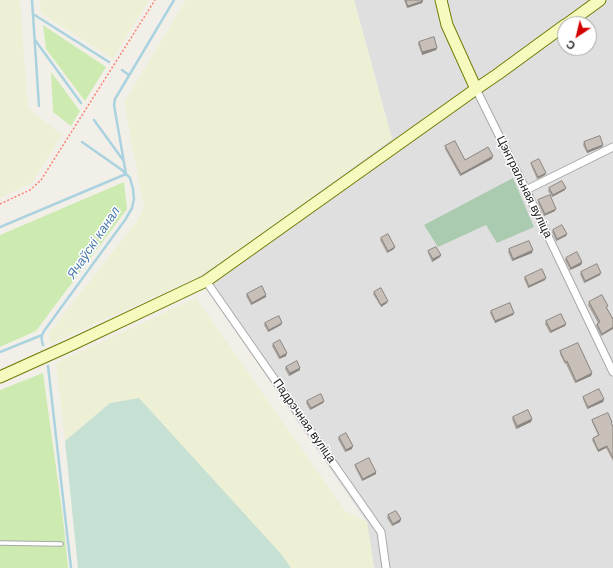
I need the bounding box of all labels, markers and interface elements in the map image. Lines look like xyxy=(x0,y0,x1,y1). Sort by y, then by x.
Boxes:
north arrow xyxy=(557,16,597,56)
text: С xyxy=(564,38,577,52)
street label: Цэнтральная вуліца xyxy=(493,134,555,240)
water label: Ячаўскі канал xyxy=(64,204,124,282)
street label: Падрэчная вуліца xyxy=(270,376,338,466)

